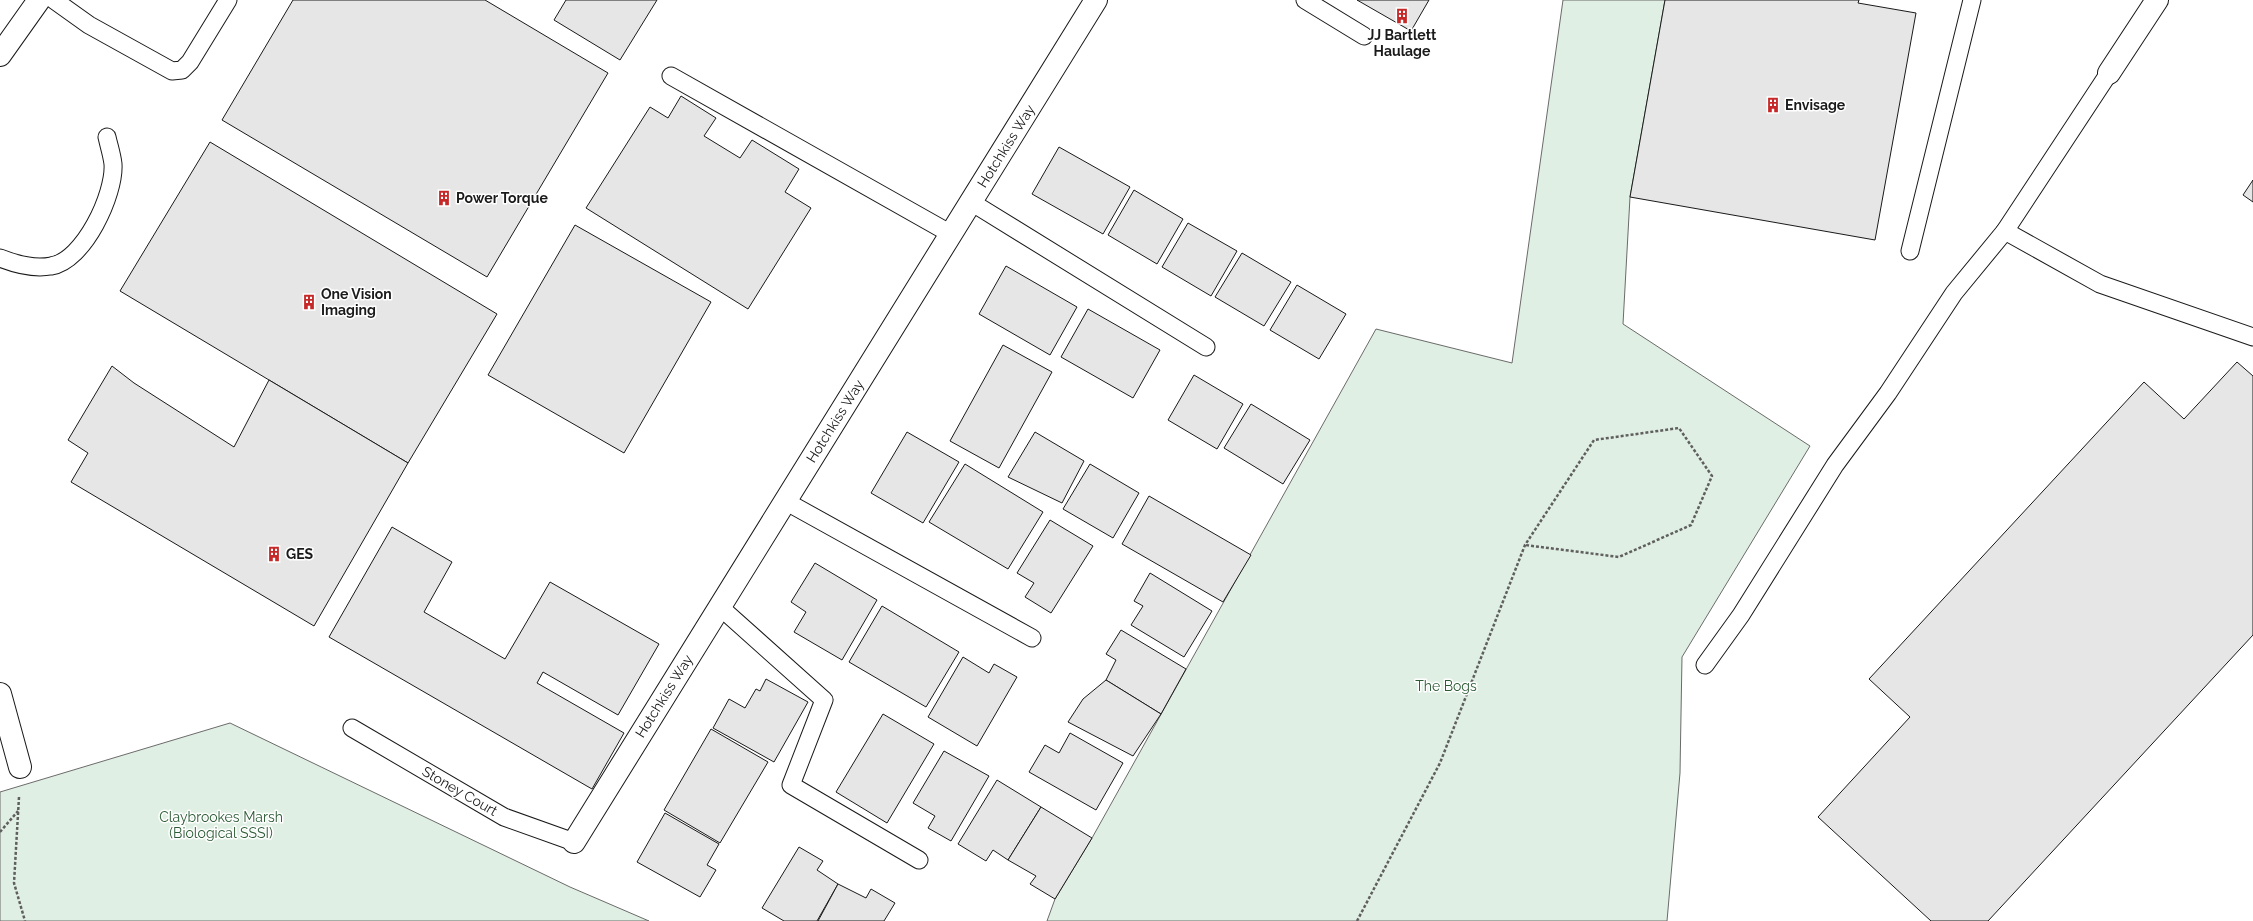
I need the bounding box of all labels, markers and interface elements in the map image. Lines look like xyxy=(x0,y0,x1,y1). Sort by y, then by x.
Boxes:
building icon: JJ Bartlett Haulage xyxy=(1393,7,1411,25)
place label: JJ Bartlett Haulage xyxy=(1368,27,1437,59)
building icon: Envisage xyxy=(1764,96,1782,114)
place label: Envisage xyxy=(1785,97,1846,113)
street label: Hotchkiss Way xyxy=(974,101,1038,190)
building icon: Power Torque xyxy=(435,189,453,207)
place label: Power Torque xyxy=(456,190,548,206)
place label: One Vision Imaging xyxy=(321,286,392,318)
building icon: One Vision Imaging xyxy=(300,293,318,311)
street label: Hotchkiss Way xyxy=(803,376,867,465)
building icon: GES xyxy=(265,545,283,563)
place label: GES xyxy=(286,546,314,562)
street label: Hotchkiss Way xyxy=(632,651,696,740)
park label: The Bogs xyxy=(1415,678,1477,694)
street label: Stoney Court xyxy=(420,763,501,819)
park label: Claybrookes Marsh (Biological SSSI) xyxy=(159,809,283,841)

